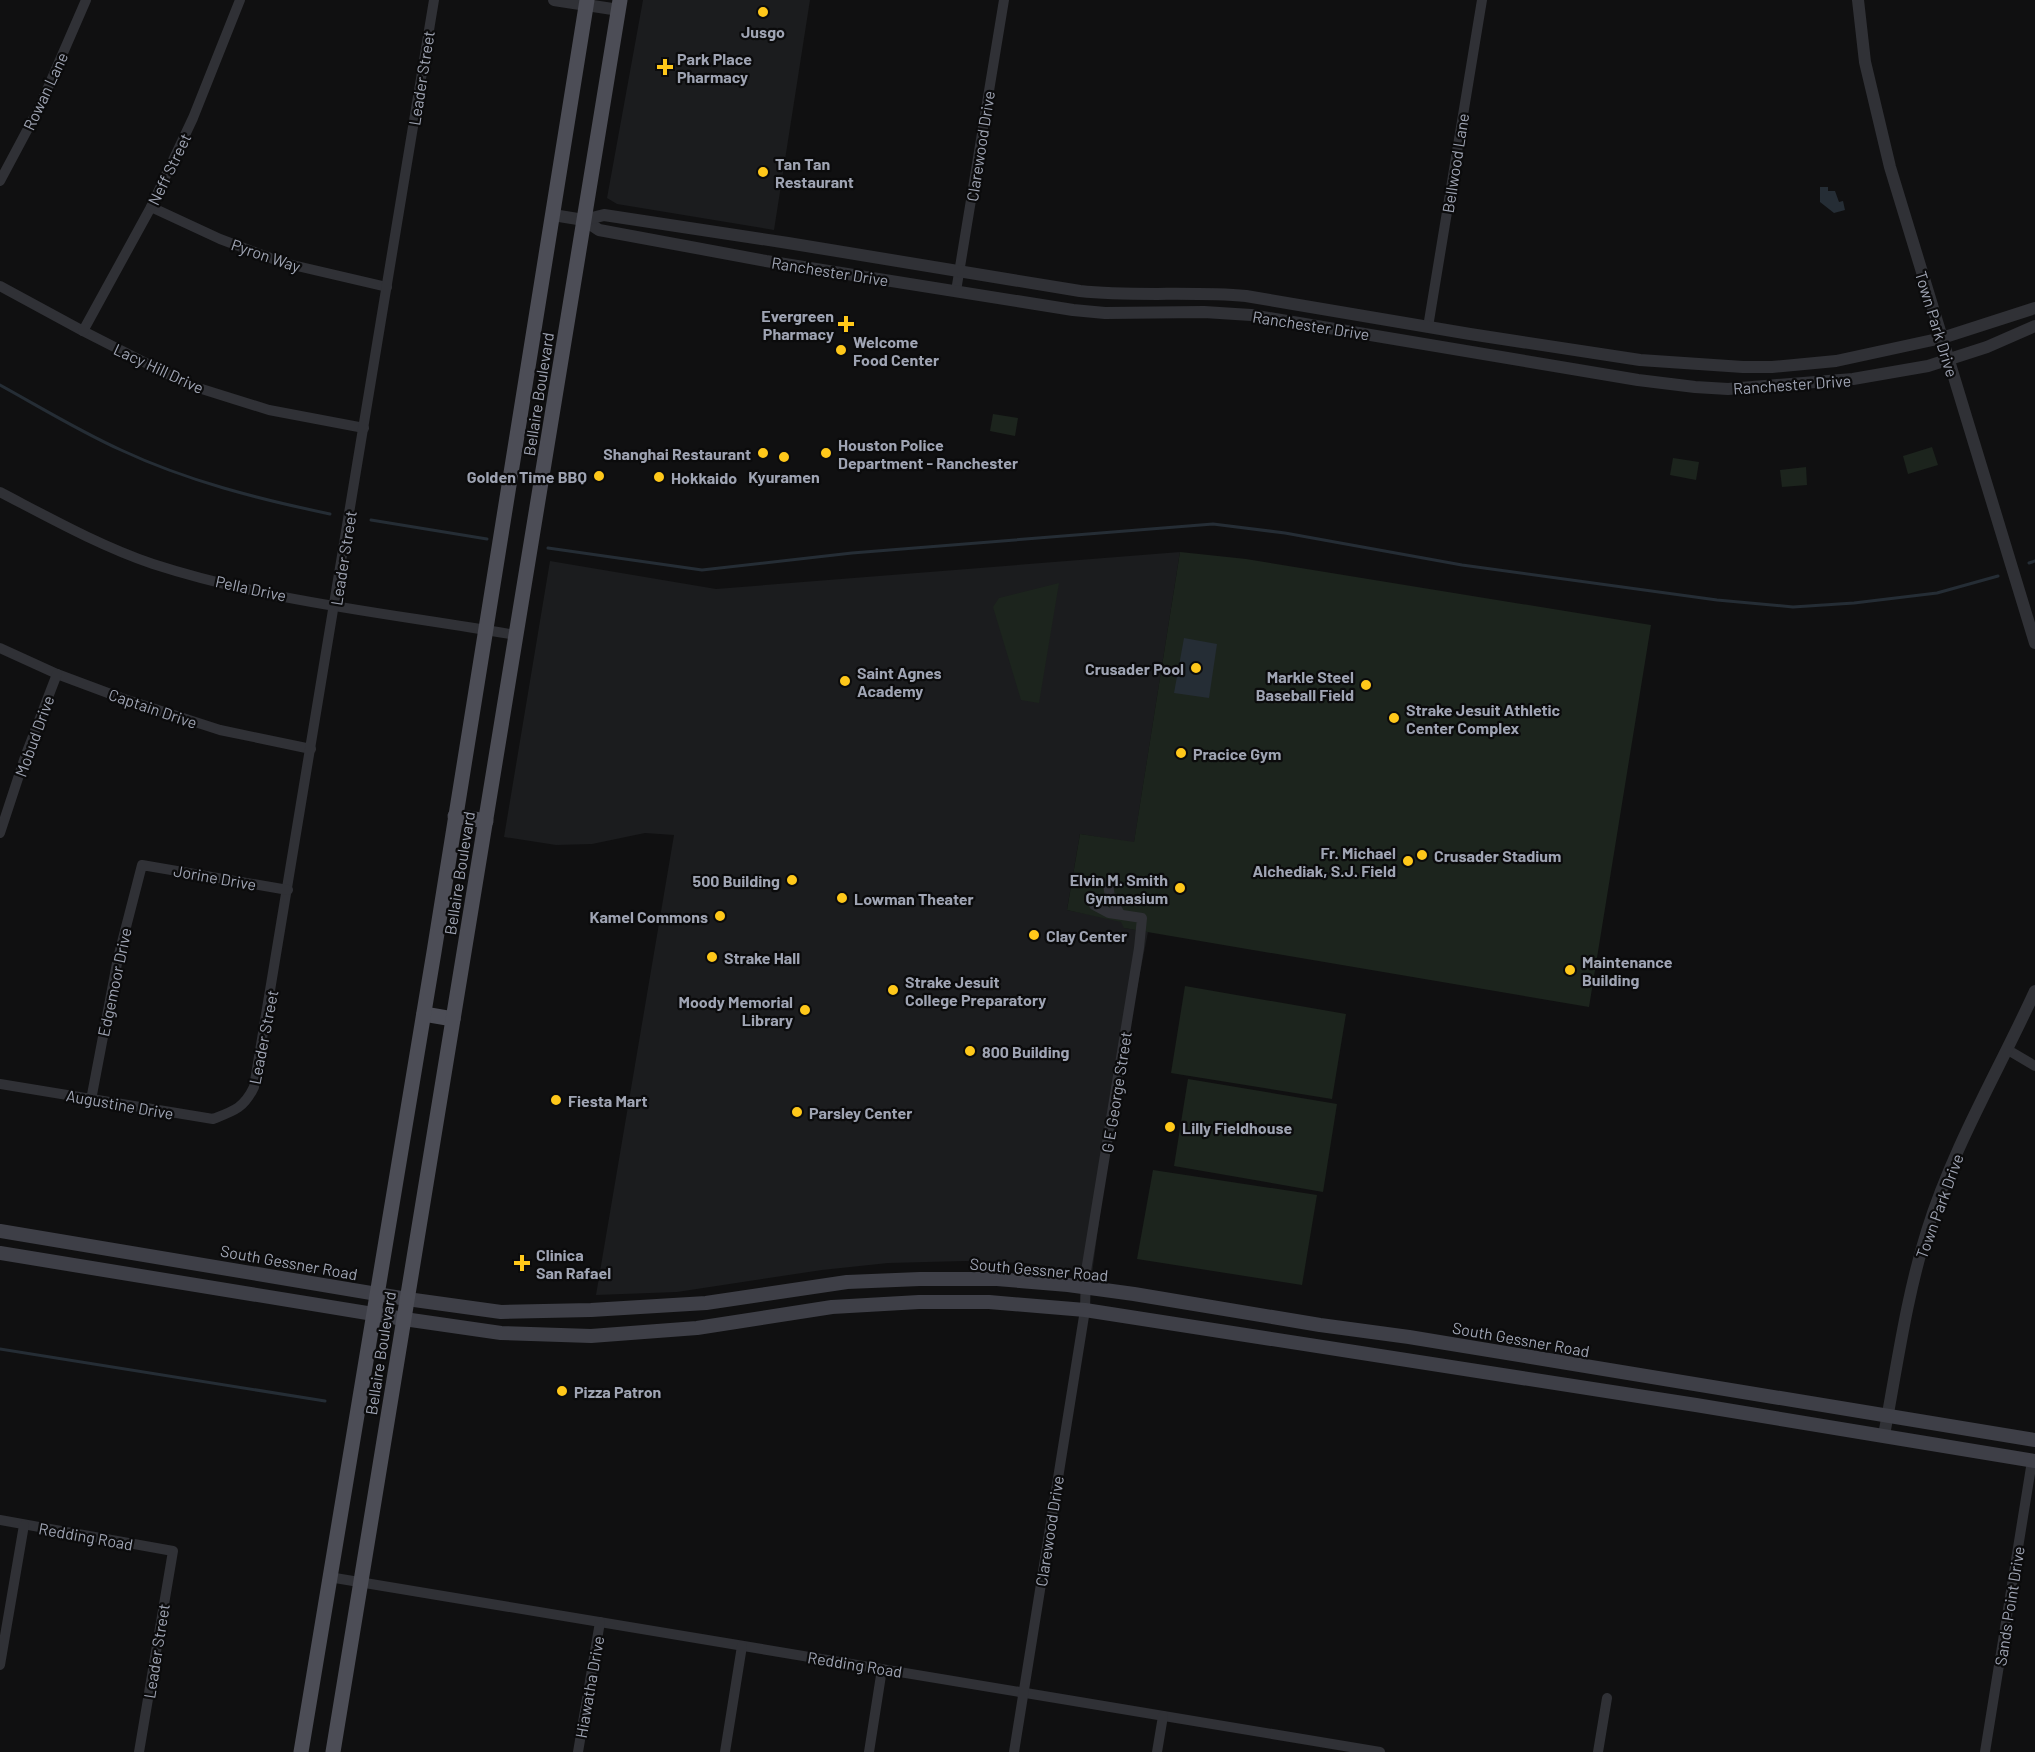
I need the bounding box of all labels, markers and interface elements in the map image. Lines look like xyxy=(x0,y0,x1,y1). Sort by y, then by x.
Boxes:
marker: Jusgo xyxy=(756,5,770,19)
place label: Jusgo xyxy=(741,22,785,41)
street label: Leader Street xyxy=(404,29,438,127)
street label: Rowan Lane xyxy=(19,49,71,133)
place label: Park Place Pharmacy xyxy=(677,49,752,86)
marker: Park Place Pharmacy xyxy=(658,60,672,74)
street label: Clarewood Drive xyxy=(962,89,998,203)
street label: Bellwood Lane xyxy=(1438,112,1472,214)
street label: Neff Street xyxy=(143,130,195,208)
place label: Tan Tan Restaurant xyxy=(775,154,854,191)
marker: Tan Tan Restaurant xyxy=(756,165,770,179)
street label: Pyron Way xyxy=(229,234,304,276)
street label: Ranchester Drive xyxy=(770,252,890,290)
street label: Town Park Drive xyxy=(1912,269,1962,379)
place label: Evergreen Pharmacy xyxy=(761,306,834,343)
street label: Ranchester Drive xyxy=(1251,306,1371,344)
marker: Evergreen Pharmacy xyxy=(839,317,853,331)
street label: Bellaire Boulevard xyxy=(519,331,557,457)
place label: Welcome Food Center xyxy=(853,332,939,369)
street label: Lacy Hill Drive xyxy=(111,339,207,397)
marker: Welcome Food Center xyxy=(834,343,848,357)
street label: Ranchester Drive xyxy=(1732,370,1852,398)
place label: Houston Police Department - Ranchester xyxy=(838,435,1018,472)
place label: Shanghai Restaurant xyxy=(603,444,751,463)
marker: Shanghai Restaurant xyxy=(756,446,770,460)
marker: Houston Police Department - Ranchester xyxy=(819,446,833,460)
marker: Kyuramen xyxy=(777,450,791,464)
place label: Golden Time BBQ xyxy=(467,467,587,486)
place label: Kyuramen xyxy=(748,467,820,486)
place label: Hokkaido xyxy=(671,468,737,487)
marker: Golden Time BBQ xyxy=(592,469,606,483)
marker: Hokkaido xyxy=(652,470,666,484)
street label: Leader Street xyxy=(326,509,360,607)
street label: Pella Drive xyxy=(214,571,288,605)
place label: Crusader Pool xyxy=(1085,659,1184,678)
marker: Crusader Pool xyxy=(1189,661,1203,675)
place label: Saint Agnes Academy xyxy=(857,663,942,700)
place label: Markle Steel Baseball Field xyxy=(1256,667,1354,704)
marker: Saint Agnes Academy xyxy=(838,674,852,688)
marker: Markle Steel Baseball Field xyxy=(1359,678,1373,692)
street label: Captain Drive xyxy=(106,684,200,732)
street label: Mobud Drive xyxy=(11,693,57,779)
place label: Strake Jesuit Athletic Center Complex xyxy=(1406,700,1561,737)
marker: Strake Jesuit Athletic Center Complex xyxy=(1387,711,1401,725)
place label: Pracice Gym xyxy=(1193,744,1281,763)
marker: Pracice Gym xyxy=(1174,746,1188,760)
street label: Bellaire Boulevard xyxy=(440,810,478,936)
place label: Fr. Michael Alchediak, S.J. Field xyxy=(1253,843,1396,880)
place label: Crusader Stadium xyxy=(1434,846,1561,865)
marker: Crusader Stadium xyxy=(1415,848,1429,862)
marker: Fr. Michael Alchediak, S.J. Field xyxy=(1401,854,1415,868)
street label: Jorine Drive xyxy=(172,860,258,894)
place label: Elvin M. Smith Gymnasium xyxy=(1070,870,1168,907)
place label: 500 Building xyxy=(693,871,780,890)
marker: 500 Building xyxy=(785,873,799,887)
marker: Elvin M. Smith Gymnasium xyxy=(1173,881,1187,895)
place label: Lowman Theater xyxy=(854,889,974,908)
marker: Lowman Theater xyxy=(835,891,849,905)
place label: Kamel Commons xyxy=(589,907,708,926)
marker: Kamel Commons xyxy=(713,909,727,923)
street label: Edgemoor Drive xyxy=(93,926,135,1038)
place label: Clay Center xyxy=(1046,926,1127,945)
marker: Clay Center xyxy=(1027,928,1041,942)
place label: Strake Hall xyxy=(724,948,800,967)
marker: Strake Hall xyxy=(705,950,719,964)
place label: Maintenance Building xyxy=(1582,952,1673,989)
marker: Maintenance Building xyxy=(1563,963,1577,977)
place label: Strake Jesuit College Preparatory xyxy=(905,972,1046,1009)
marker: Strake Jesuit College Preparatory xyxy=(886,983,900,997)
street label: Leader Street xyxy=(245,988,281,1086)
place label: Moody Memorial Library xyxy=(678,992,793,1029)
marker: Moody Memorial Library xyxy=(798,1003,812,1017)
street label: G E George Street xyxy=(1097,1030,1135,1154)
place label: 800 Building xyxy=(982,1042,1070,1061)
marker: 800 Building xyxy=(963,1044,977,1058)
street label: Augustine Drive xyxy=(65,1085,175,1123)
place label: Fiesta Mart xyxy=(568,1091,648,1110)
marker: Fiesta Mart xyxy=(549,1093,563,1107)
place label: Parsley Center xyxy=(809,1103,912,1122)
marker: Parsley Center xyxy=(790,1105,804,1119)
place label: Lilly Fieldhouse xyxy=(1182,1118,1292,1137)
marker: Lilly Fieldhouse xyxy=(1163,1120,1177,1134)
street label: Town Park Drive xyxy=(1911,1151,1967,1261)
street label: South Gessner Road xyxy=(219,1241,359,1283)
place label: Clinica San Rafael xyxy=(536,1245,611,1282)
street label: South Gessner Road xyxy=(969,1253,1109,1285)
marker: Clinica San Rafael xyxy=(513,1254,531,1272)
street label: Bellaire Boulevard xyxy=(361,1290,399,1416)
street label: South Gessner Road xyxy=(1451,1318,1591,1360)
place label: Pizza Patron xyxy=(574,1382,661,1401)
marker: Pizza Patron xyxy=(555,1384,569,1398)
street label: Clarewood Drive xyxy=(1031,1474,1067,1588)
street label: Redding Road xyxy=(37,1518,135,1554)
street label: Sands Point Drive xyxy=(1990,1545,2028,1667)
street label: Leader Street xyxy=(139,1602,173,1700)
street label: Hiawatha Drive xyxy=(571,1634,607,1740)
street label: Redding Road xyxy=(806,1647,904,1681)

